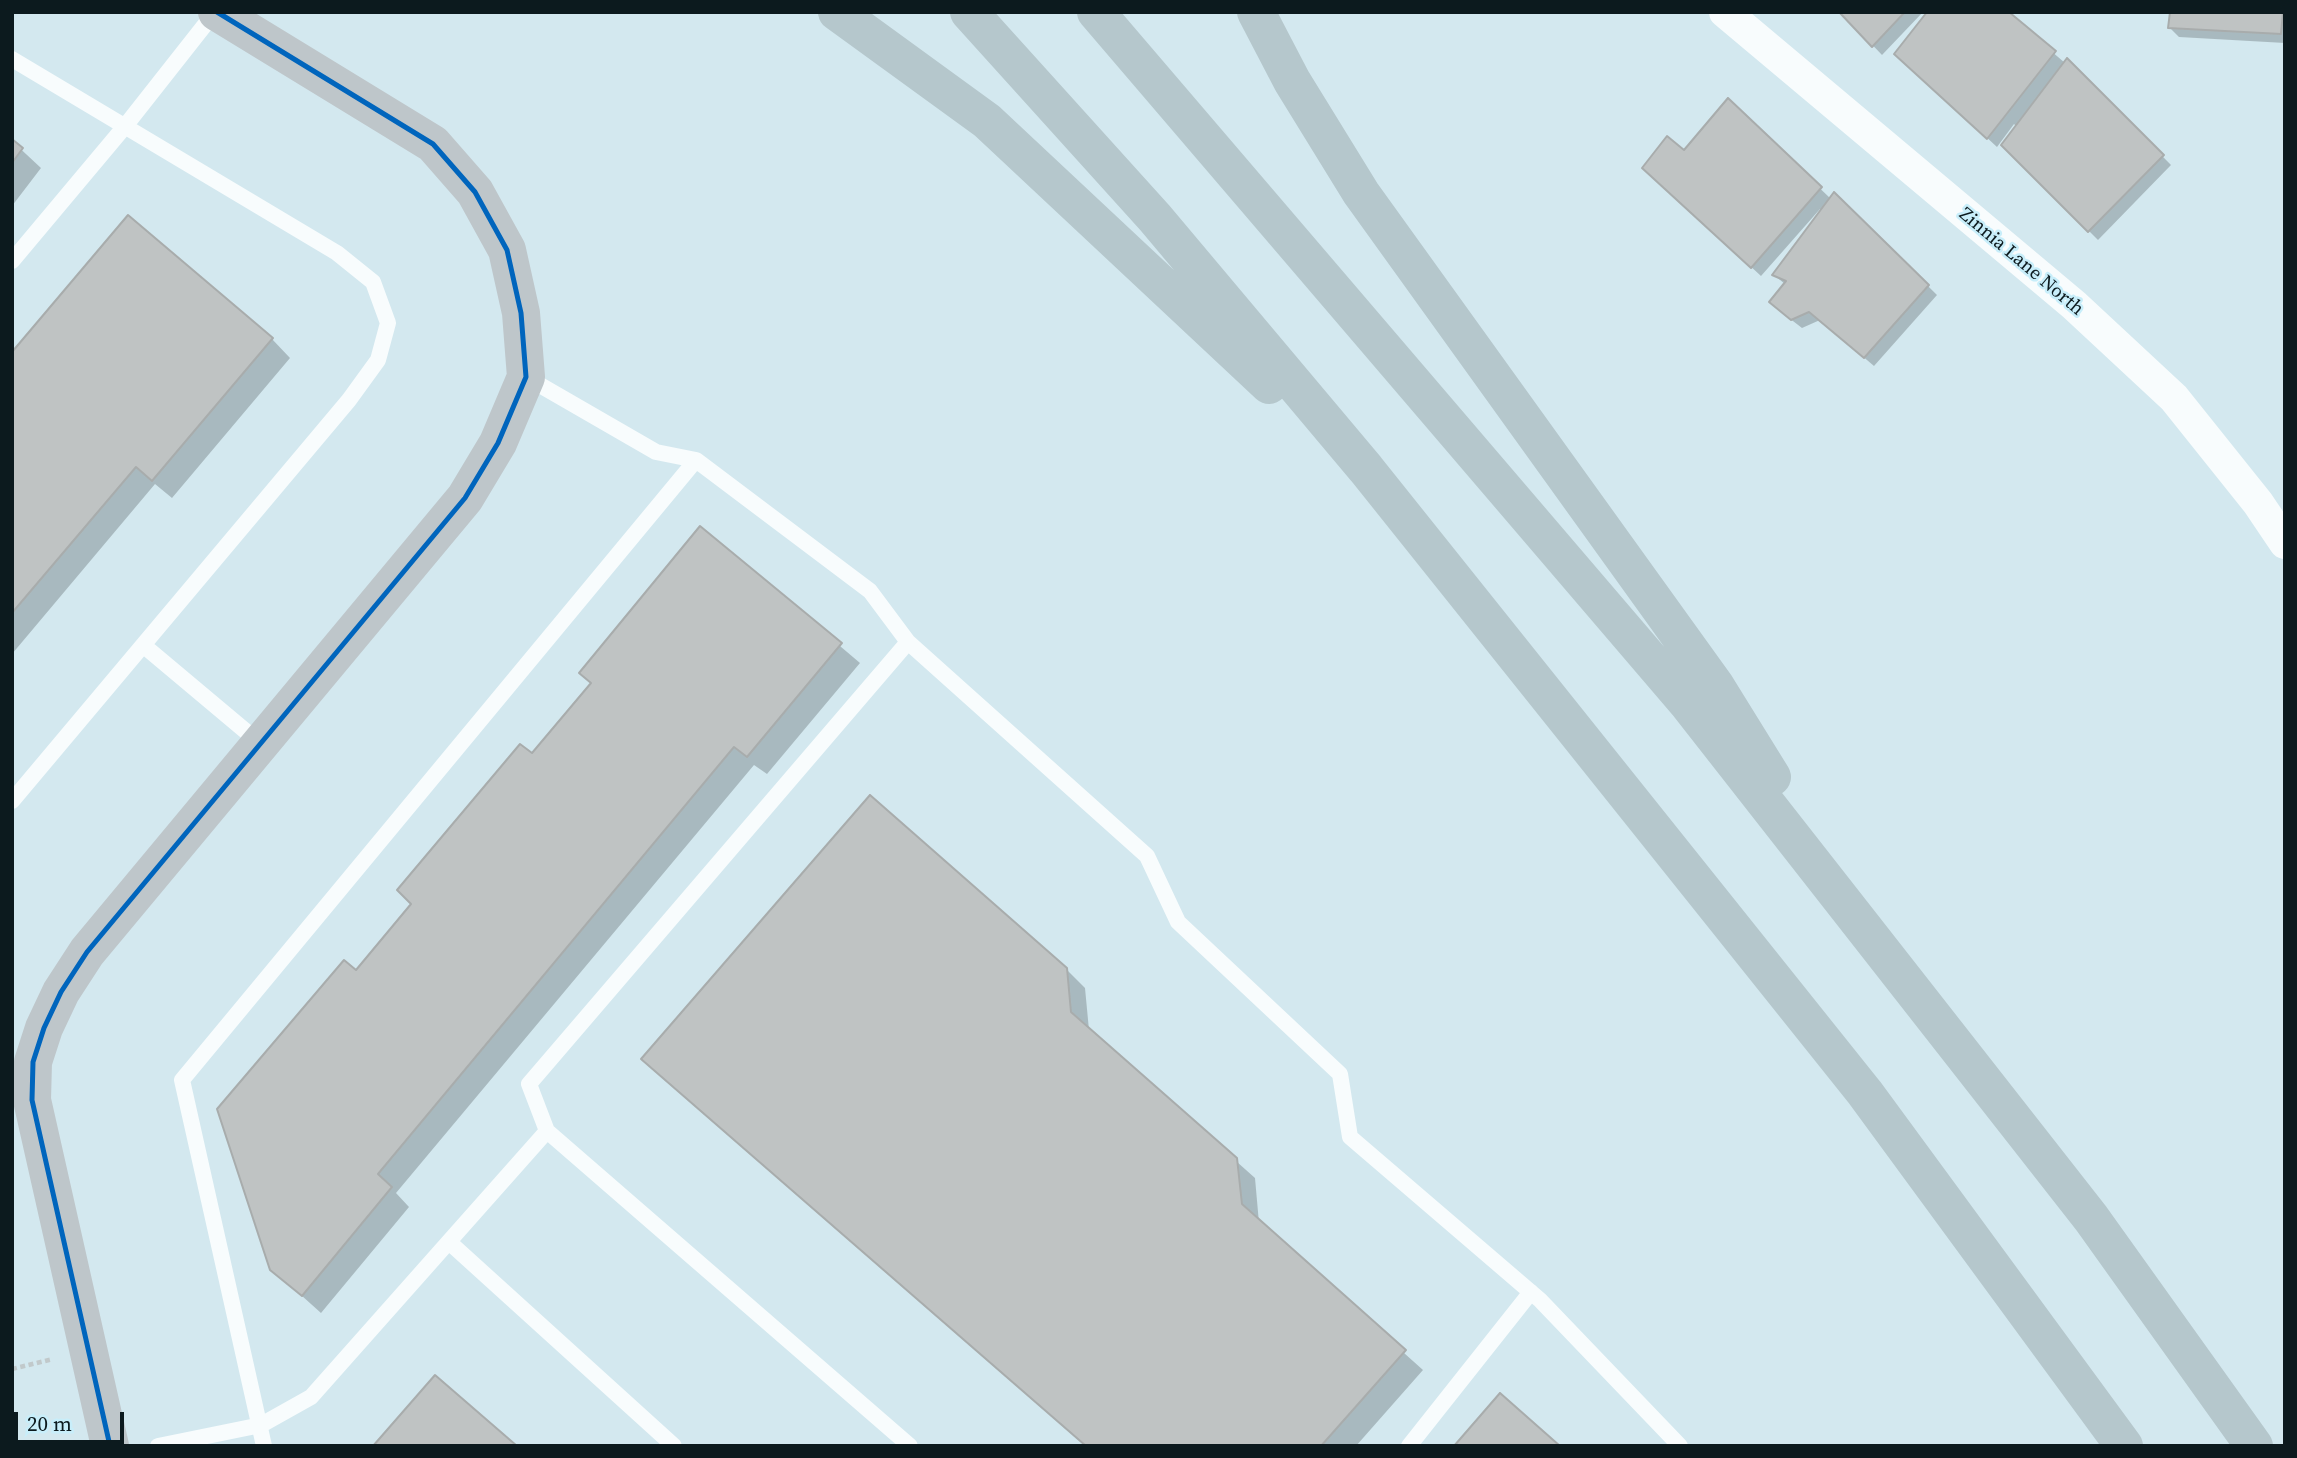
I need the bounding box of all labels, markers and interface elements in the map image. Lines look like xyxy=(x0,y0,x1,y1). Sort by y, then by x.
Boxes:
street label: Zinnia Lane North xyxy=(1954,203,2088,321)
scale bar xyxy=(18,1398,128,1442)
text: 20 m xyxy=(27,1409,72,1438)

